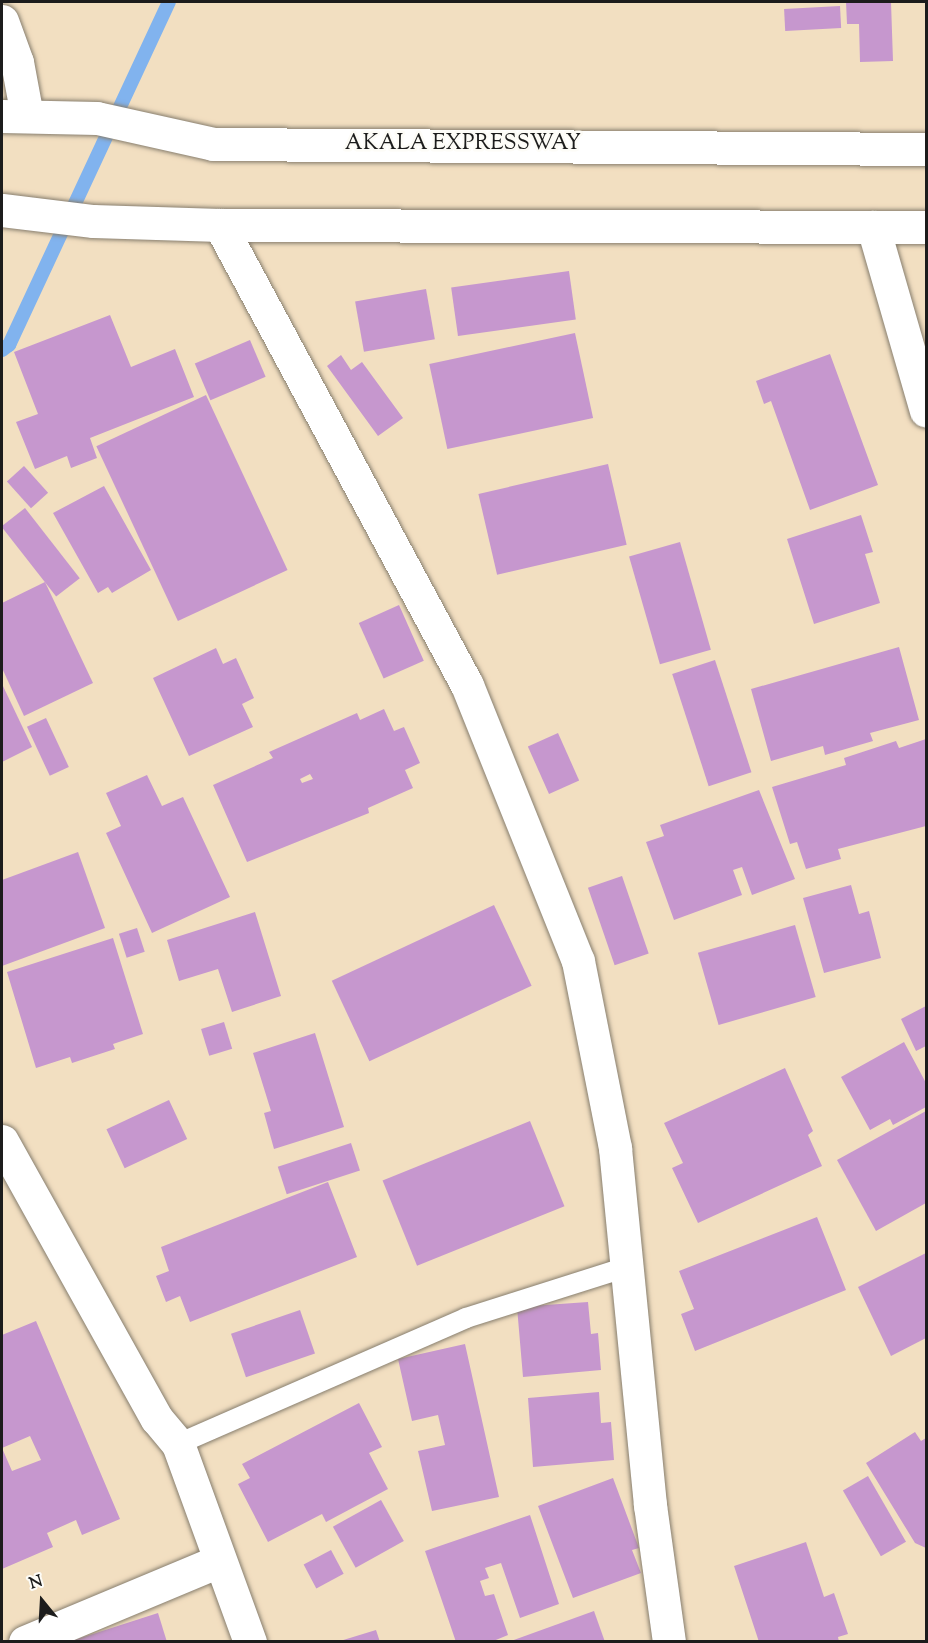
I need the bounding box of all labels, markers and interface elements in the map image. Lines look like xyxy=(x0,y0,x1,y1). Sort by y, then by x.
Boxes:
street label: AKALA EXPRESSWAY xyxy=(345,132,581,158)
text: N xyxy=(27,1570,46,1596)
north arrow xyxy=(12,1571,72,1631)

